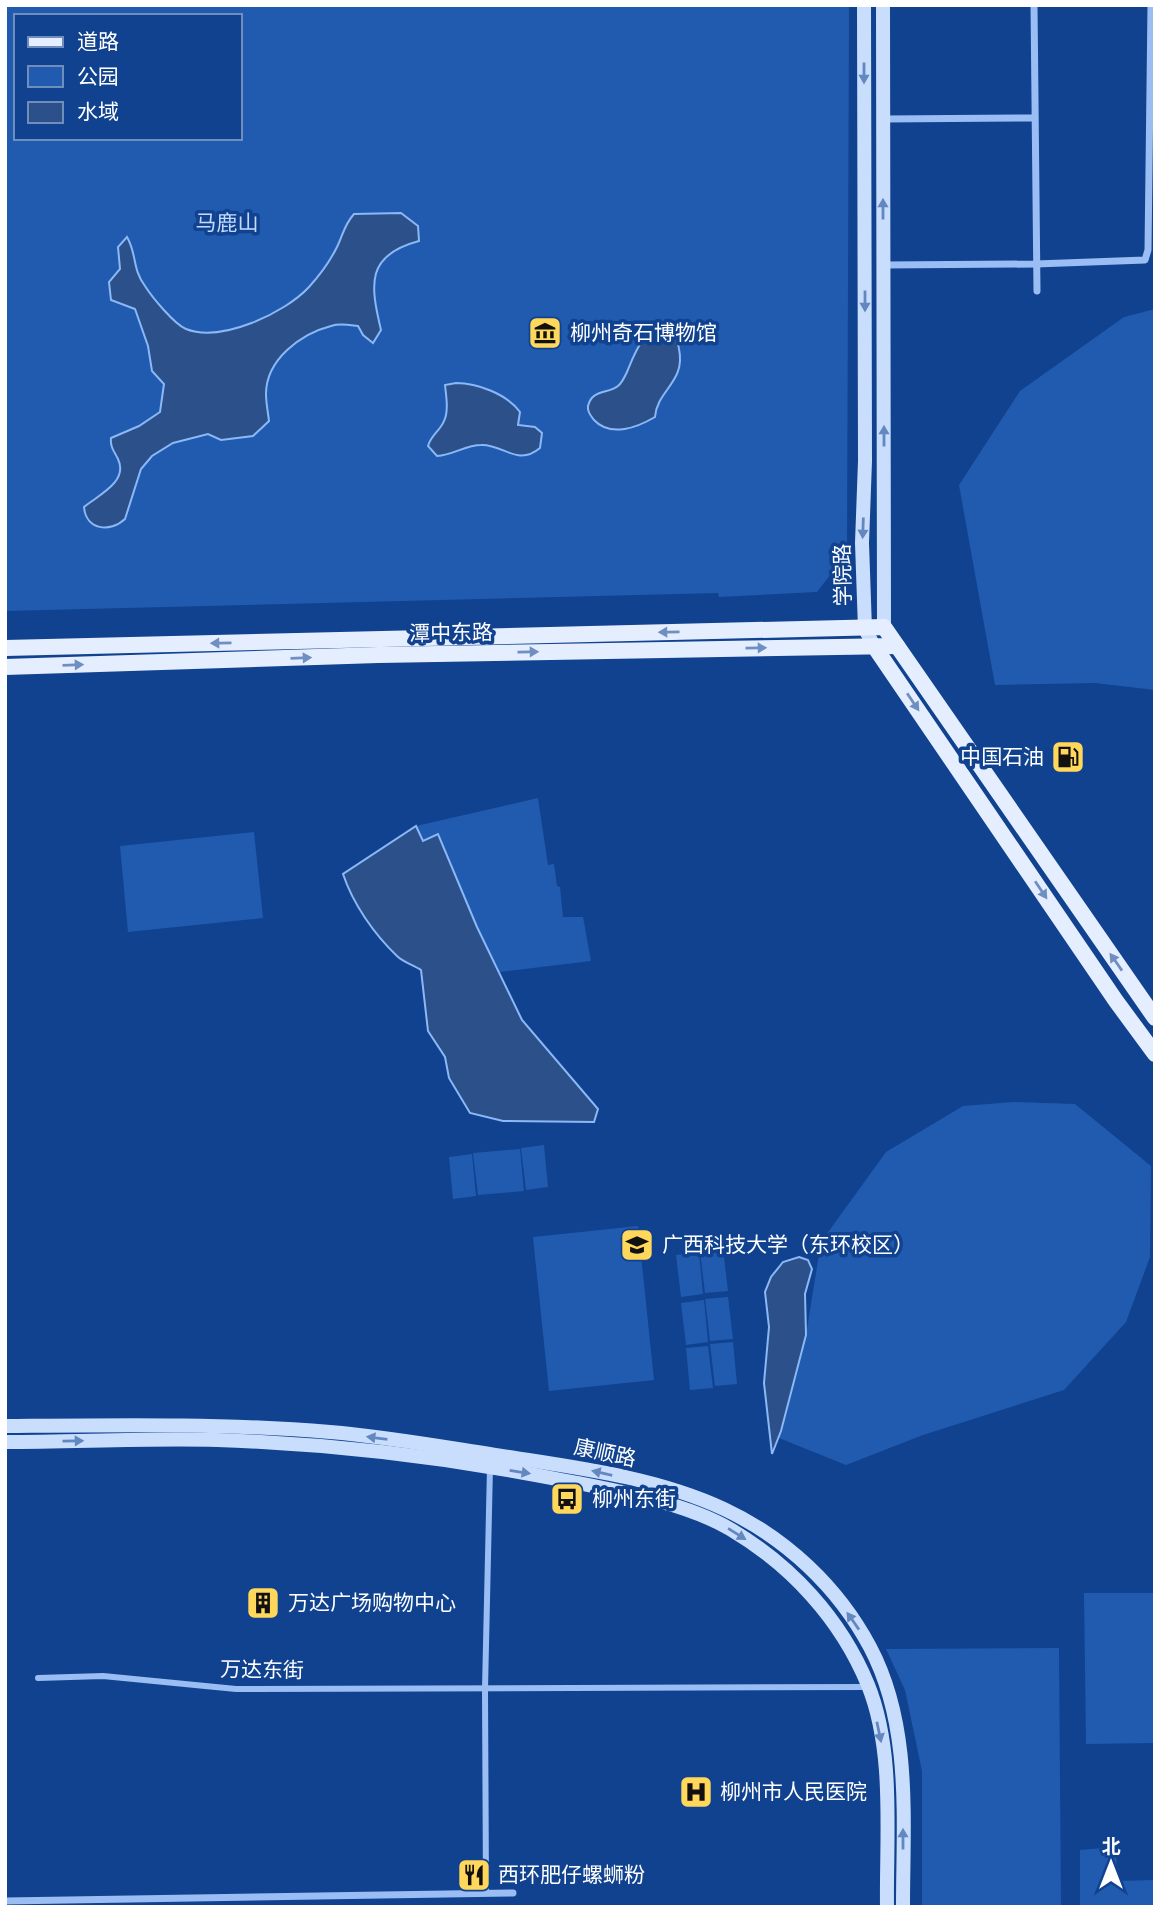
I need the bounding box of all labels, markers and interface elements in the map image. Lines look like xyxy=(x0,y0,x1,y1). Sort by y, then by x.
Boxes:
legend xyxy=(14,14,242,140)
text: 道路 xyxy=(77,29,119,55)
one-way arrow xyxy=(858,63,870,85)
text: 公园 xyxy=(77,64,119,90)
text: 水域 xyxy=(77,99,119,125)
one-way arrow xyxy=(877,197,889,219)
park label: 马鹿山 xyxy=(196,210,259,236)
one-way arrow xyxy=(859,290,871,312)
museum icon: 柳州奇石博物馆 xyxy=(526,314,564,352)
place label: 柳州奇石博物馆 xyxy=(570,320,717,346)
one-way arrow xyxy=(878,425,890,447)
one-way arrow xyxy=(857,518,869,540)
street label: 学院路 xyxy=(829,543,857,607)
street label: 潭中东路 xyxy=(409,619,493,647)
one-way arrow xyxy=(658,626,680,638)
one-way arrow xyxy=(210,637,232,649)
one-way arrow xyxy=(745,642,767,654)
one-way arrow xyxy=(518,646,540,658)
one-way arrow xyxy=(290,652,312,663)
one-way arrow xyxy=(63,660,85,671)
one-way arrow xyxy=(906,693,920,711)
fuel station icon: 中国石油 xyxy=(1049,738,1087,776)
place label: 中国石油 xyxy=(960,744,1044,770)
one-way arrow xyxy=(1034,881,1048,899)
one-way arrow xyxy=(1109,953,1123,971)
school or university icon: 广西科技大学（东环校区） xyxy=(618,1226,656,1264)
place label: 广西科技大学（东环校区） xyxy=(662,1232,914,1258)
one-way arrow xyxy=(366,1432,388,1443)
street label: 康顺路 xyxy=(571,1434,639,1472)
one-way arrow xyxy=(63,1436,85,1447)
one-way arrow xyxy=(509,1467,531,1478)
one-way arrow xyxy=(591,1468,613,1479)
bus stop icon: 柳州东街 xyxy=(548,1480,586,1518)
place label: 柳州东街 xyxy=(592,1486,676,1512)
one-way arrow xyxy=(728,1527,747,1540)
building icon: 万达广场购物中心 xyxy=(244,1584,282,1622)
place label: 万达广场购物中心 xyxy=(288,1590,456,1616)
one-way arrow xyxy=(847,1612,860,1631)
street label: 万达东街 xyxy=(220,1656,304,1684)
one-way arrow xyxy=(874,1721,885,1743)
hospital icon: 柳州市人民医院 xyxy=(677,1773,715,1811)
place label: 柳州市人民医院 xyxy=(720,1779,867,1805)
one-way arrow xyxy=(897,1827,909,1849)
north arrow xyxy=(1076,1828,1146,1898)
text: 北 xyxy=(1101,1835,1121,1859)
restaurant icon: 西环肥仔螺蛳粉 xyxy=(455,1856,493,1894)
place label: 西环肥仔螺蛳粉 xyxy=(498,1862,645,1888)

